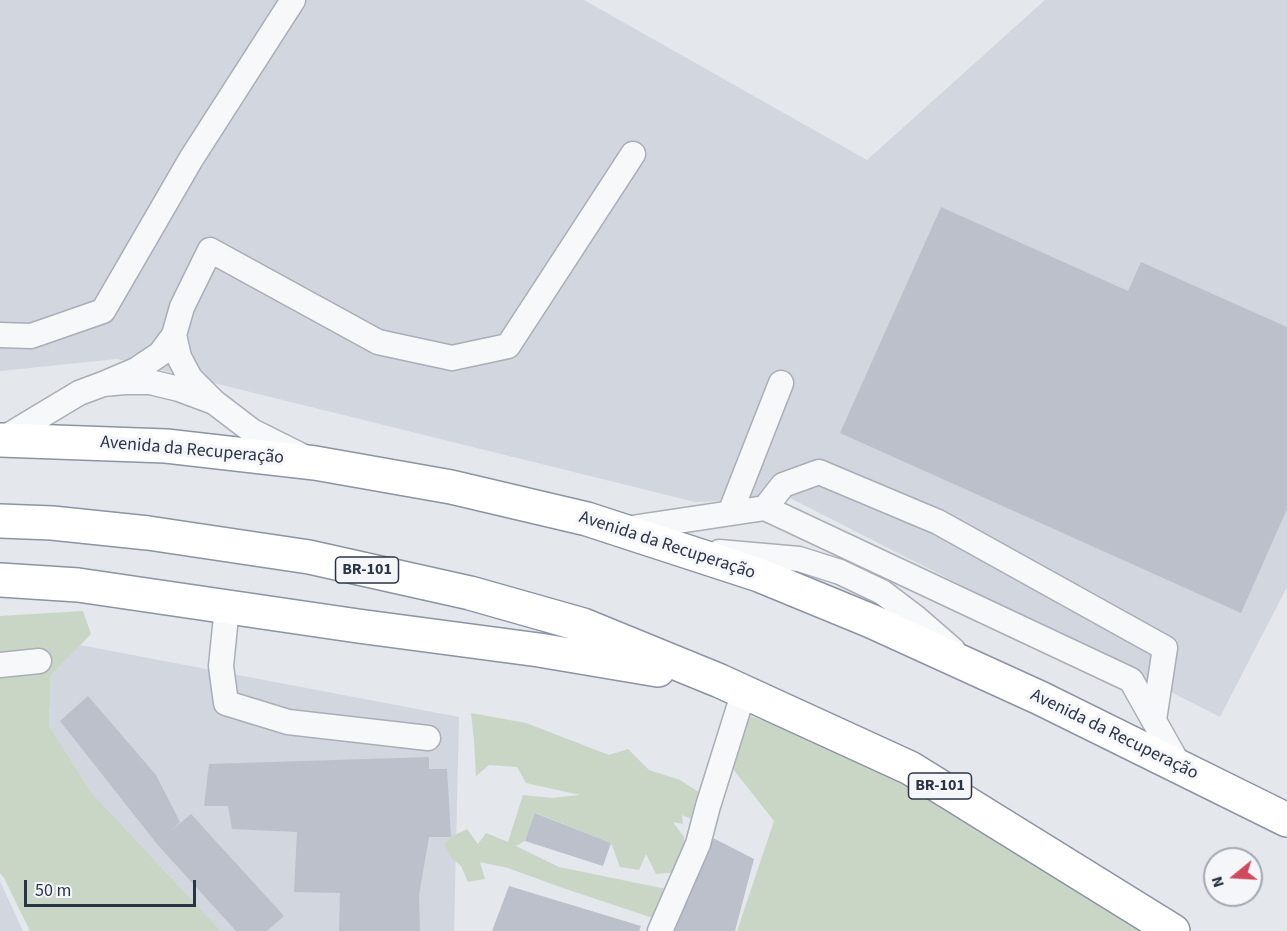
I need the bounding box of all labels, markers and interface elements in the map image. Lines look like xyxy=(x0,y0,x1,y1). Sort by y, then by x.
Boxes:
street label: Avenida da Recuperação xyxy=(99,432,285,470)
street label: Avenida da Recuperação xyxy=(576,507,758,585)
road number: BR-101 xyxy=(336,557,398,583)
street label: Avenida da Recuperação xyxy=(1027,685,1201,785)
road number: BR-101 xyxy=(908,773,972,799)
north arrow xyxy=(1203,847,1263,907)
scale bar xyxy=(27,868,200,906)
text: N xyxy=(1206,873,1230,890)
text: 50 m xyxy=(35,878,71,903)

